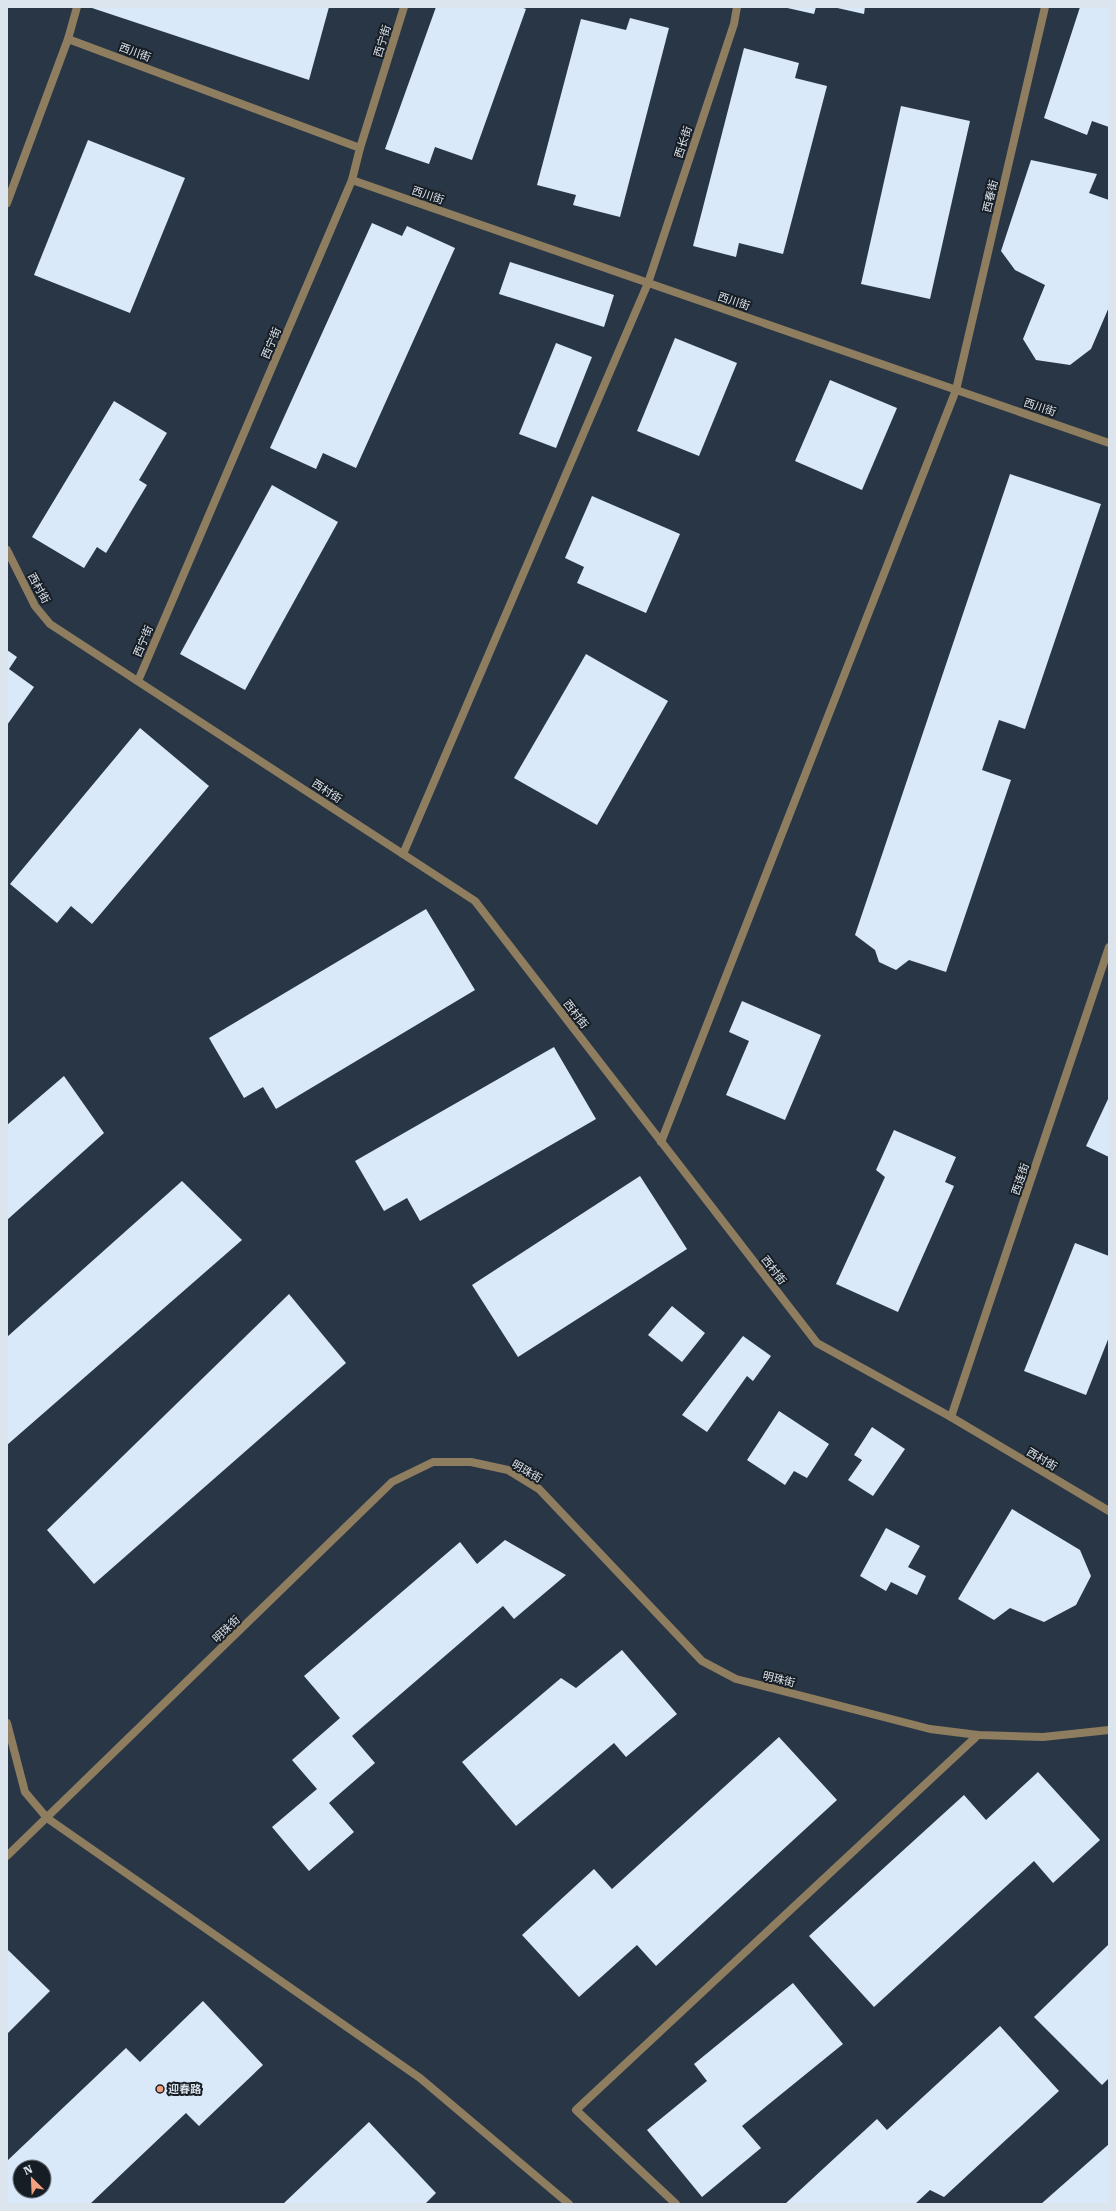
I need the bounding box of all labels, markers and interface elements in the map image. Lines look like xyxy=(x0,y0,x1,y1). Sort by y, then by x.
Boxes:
street label: 西宁街 xyxy=(371,23,394,59)
street label: 西川街 xyxy=(117,41,153,64)
street label: 西长街 xyxy=(672,124,695,160)
street label: 西春街 xyxy=(980,179,1001,214)
street label: 西川街 xyxy=(410,184,446,207)
street label: 西川街 xyxy=(716,290,752,313)
street label: 西宁街 xyxy=(259,325,284,361)
street label: 西川街 xyxy=(1022,396,1058,419)
street label: 西村街 xyxy=(25,571,52,606)
street label: 西宁街 xyxy=(131,623,156,659)
street label: 西村街 xyxy=(309,777,344,806)
street label: 西村街 xyxy=(560,997,591,1031)
street label: 西连街 xyxy=(1009,1161,1032,1197)
street label: 西村街 xyxy=(758,1253,789,1287)
street label: 西村街 xyxy=(1024,1445,1059,1473)
street label: 明珠街 xyxy=(509,1458,544,1485)
street label: 明珠街 xyxy=(210,1613,243,1645)
street label: 明珠街 xyxy=(761,1669,796,1690)
place label: 迎春路 xyxy=(168,2083,202,2096)
marker: 迎春路 xyxy=(155,2084,165,2094)
north arrow xyxy=(12,2159,52,2199)
text: N xyxy=(22,2162,35,2178)

